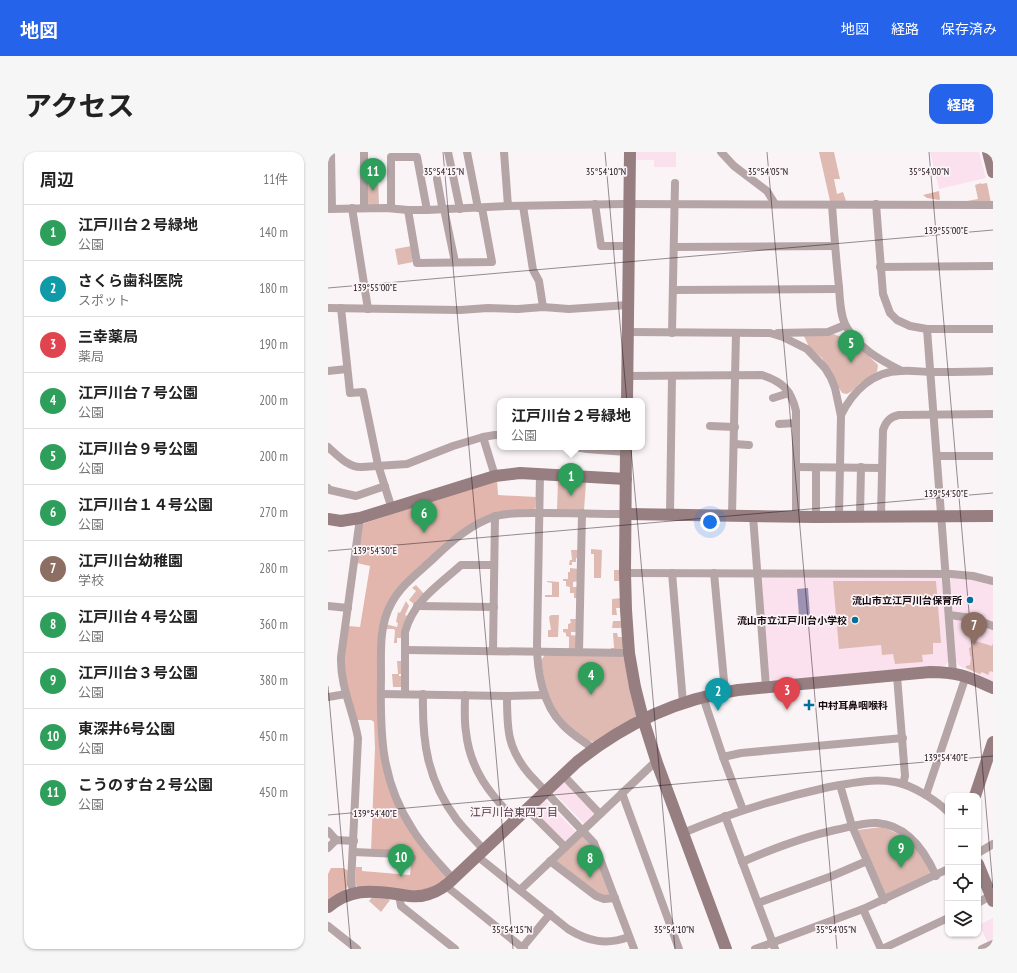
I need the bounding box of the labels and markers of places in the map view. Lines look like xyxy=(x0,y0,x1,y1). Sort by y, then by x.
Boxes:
pin: 11 xyxy=(360,158,386,191)
pin: 5 xyxy=(838,330,864,363)
pin: 1 xyxy=(558,463,584,496)
pin: 6 xyxy=(411,500,437,533)
place label: 流山市立江戸川台保育所 xyxy=(852,594,962,607)
marker: 流山市立江戸川台保育所 xyxy=(965,595,975,605)
pin: 7 xyxy=(961,612,987,645)
place label: 流山市立江戸川台小学校 xyxy=(737,614,847,627)
marker: 流山市立江戸川台小学校 xyxy=(850,615,860,625)
pin: 4 xyxy=(578,662,604,695)
pin: 3 xyxy=(774,677,800,710)
pin: 2 xyxy=(705,678,731,711)
marker: 中村耳鼻咽喉科 xyxy=(803,699,815,711)
place label: 中村耳鼻咽喉科 xyxy=(818,699,888,712)
pin: 9 xyxy=(888,835,914,868)
pin: 10 xyxy=(388,844,414,877)
pin: 8 xyxy=(577,845,603,878)

